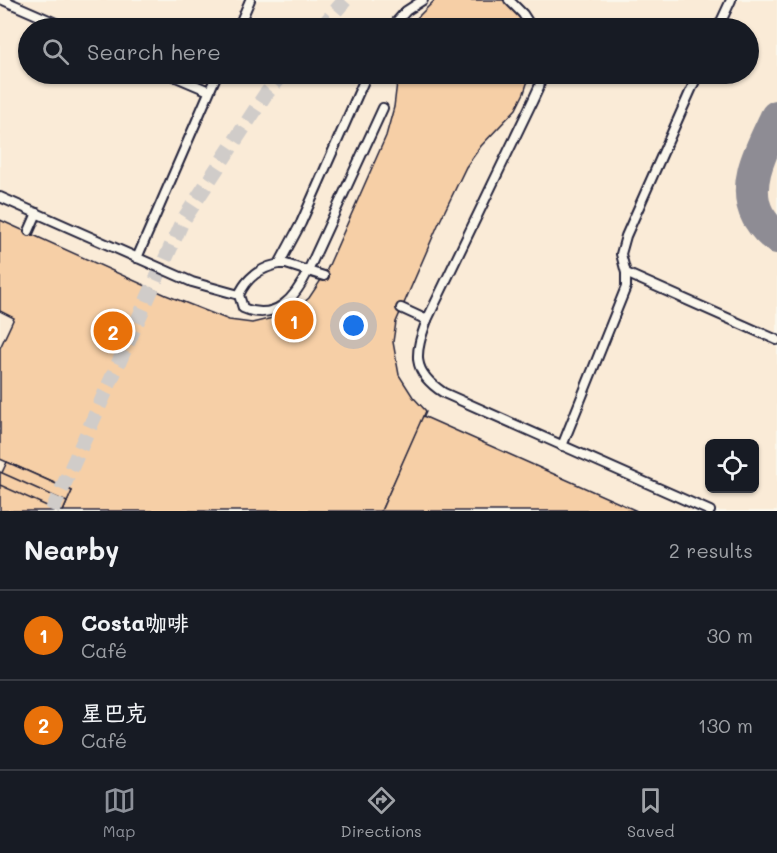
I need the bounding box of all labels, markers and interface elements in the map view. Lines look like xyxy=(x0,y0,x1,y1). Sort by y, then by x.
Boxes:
search box xyxy=(18,18,759,84)
icon: search xyxy=(39,35,72,68)
text: Search here xyxy=(87,37,221,66)
pin: 1 xyxy=(274,298,314,342)
pin: 2 xyxy=(94,308,132,354)
your location xyxy=(339,311,368,340)
map controls xyxy=(705,439,759,493)
button: locate xyxy=(705,439,759,493)
text: Nearby xyxy=(24,533,119,567)
text: 2 results xyxy=(669,537,753,563)
text: Costa咖啡 xyxy=(81,608,189,637)
text: 1 xyxy=(39,622,48,648)
text: 30 m xyxy=(707,622,753,648)
text: Café xyxy=(81,637,127,663)
text: 星巴克 xyxy=(81,698,147,727)
text: 2 xyxy=(38,712,49,738)
text: 130 m xyxy=(698,712,753,738)
text: Café xyxy=(81,727,127,753)
tab: Map xyxy=(103,784,136,841)
tab: Directions xyxy=(341,784,422,841)
tab: Saved xyxy=(627,784,674,841)

